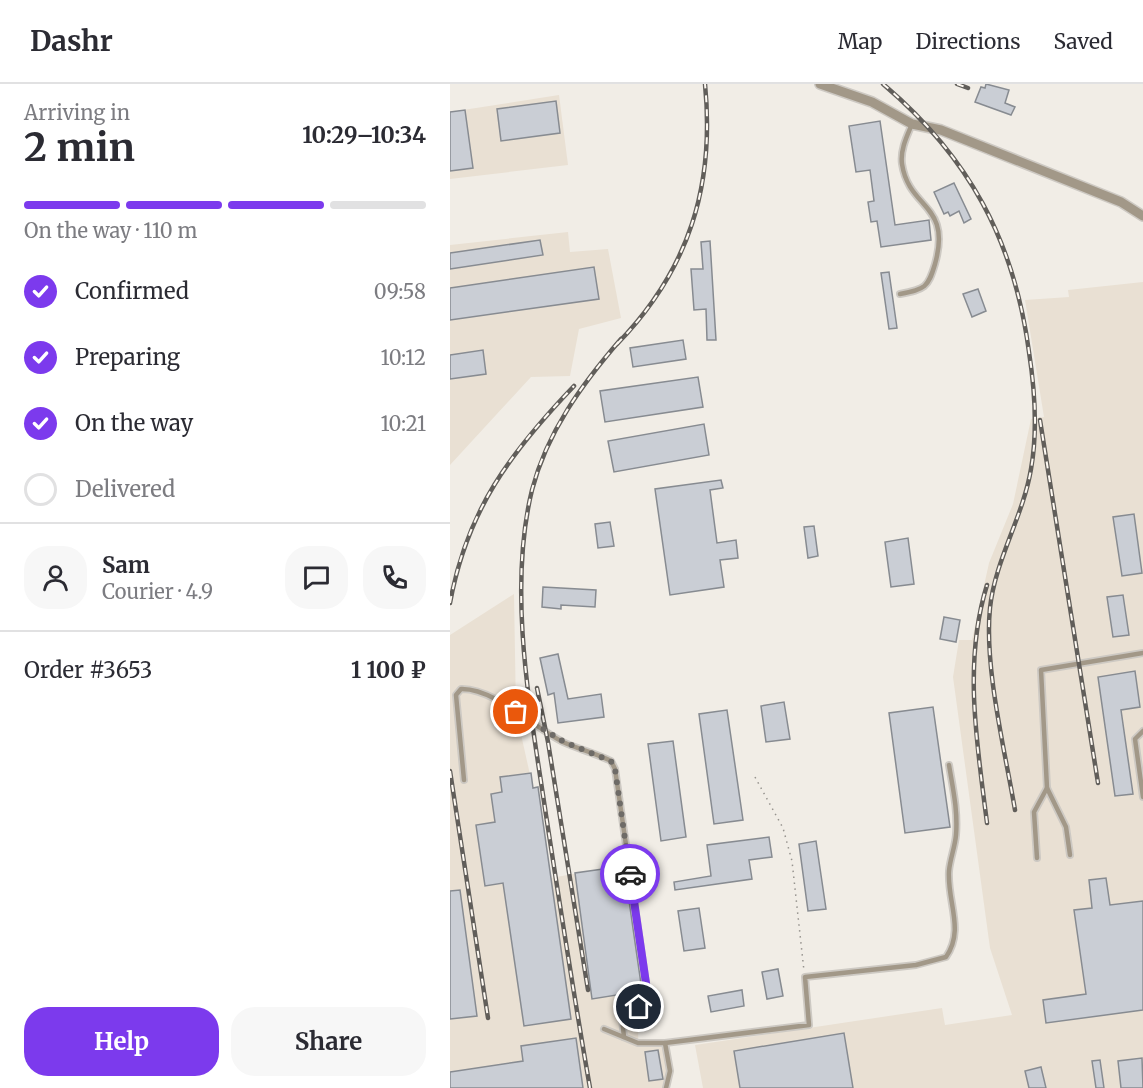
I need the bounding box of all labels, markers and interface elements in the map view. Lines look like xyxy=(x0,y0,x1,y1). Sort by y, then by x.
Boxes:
text: Dashr xyxy=(30,23,113,59)
text: Map xyxy=(838,28,882,55)
text: Directions xyxy=(915,28,1020,55)
text: Saved xyxy=(1053,28,1113,55)
text: Arriving in xyxy=(24,100,130,125)
text: 10:29–10:34 xyxy=(302,121,426,149)
text: 2 min xyxy=(24,123,135,172)
text: On the way · 110 m xyxy=(24,218,197,243)
icon: check xyxy=(24,275,57,308)
text: Confirmed xyxy=(75,277,189,305)
text: 09:58 xyxy=(374,279,426,304)
icon: check xyxy=(24,341,57,374)
text: Preparing xyxy=(75,343,180,371)
text: 10:12 xyxy=(381,345,426,370)
icon: check xyxy=(24,407,57,440)
text: On the way xyxy=(75,409,193,437)
text: 10:21 xyxy=(380,411,426,436)
text: Delivered xyxy=(75,475,175,503)
button: person xyxy=(24,546,87,609)
button: chat xyxy=(285,546,348,609)
button: phone xyxy=(363,546,426,609)
text: Sam xyxy=(102,551,150,579)
text: Courier · 4.9 xyxy=(102,579,213,604)
text: Order #3653 xyxy=(24,656,152,684)
text: 1 100 ₽ xyxy=(351,656,426,684)
pin xyxy=(490,686,541,737)
icon: bag xyxy=(499,695,532,728)
courier xyxy=(600,844,660,904)
icon: car xyxy=(614,858,647,891)
pin xyxy=(613,981,664,1032)
icon: home xyxy=(622,990,655,1023)
button: Help xyxy=(24,1007,219,1076)
button: Share xyxy=(231,1007,426,1076)

